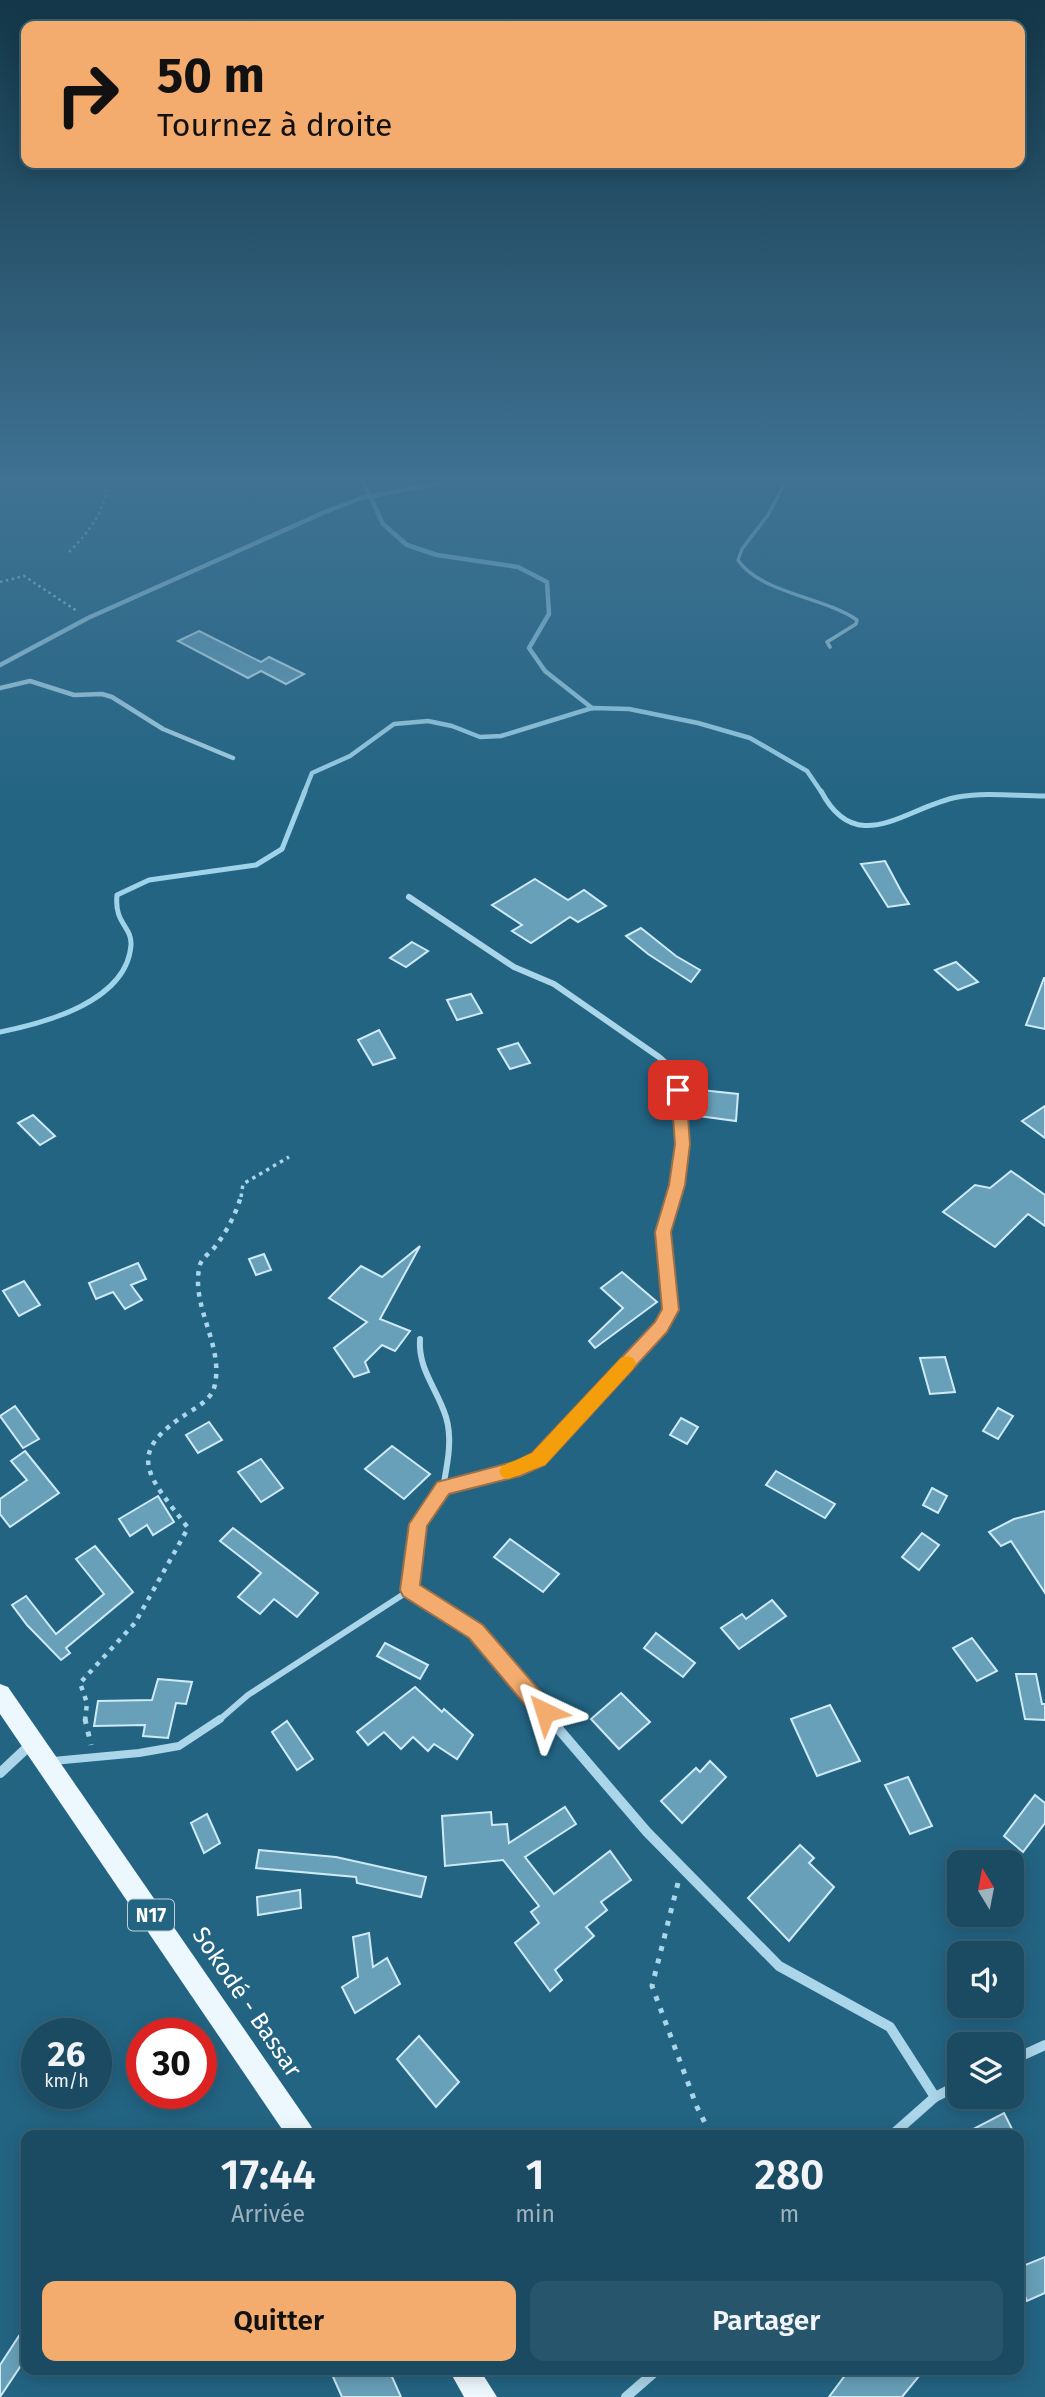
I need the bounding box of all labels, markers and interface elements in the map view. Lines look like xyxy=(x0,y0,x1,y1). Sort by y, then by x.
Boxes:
text: 50 m xyxy=(157,46,265,105)
icon: right xyxy=(42,49,133,140)
text: Tournez à droite xyxy=(157,106,393,144)
pin xyxy=(648,1060,708,1120)
icon: arrive xyxy=(659,1071,697,1109)
position arrow xyxy=(508,1675,582,1749)
north arrow xyxy=(947,1850,1024,1927)
map controls xyxy=(947,1850,1024,2109)
road number: N17 xyxy=(128,1899,174,1930)
street label: Sokodé - Bassar xyxy=(187,1922,308,2083)
button: sound xyxy=(947,1941,1024,2018)
speed limit sign: 30 xyxy=(126,2018,217,2109)
button: layers xyxy=(947,2032,1024,2109)
text: 26 xyxy=(48,2033,85,2075)
text: km/h xyxy=(44,2070,89,2092)
text: 17:44 xyxy=(221,2150,316,2200)
text: 1 xyxy=(526,2150,545,2200)
text: 280 xyxy=(755,2150,824,2200)
text: Arrivée xyxy=(231,2200,305,2228)
text: min xyxy=(515,2200,555,2228)
text: m xyxy=(780,2200,799,2228)
button: Quitter xyxy=(42,2281,516,2361)
button: Partager xyxy=(530,2281,1003,2361)

